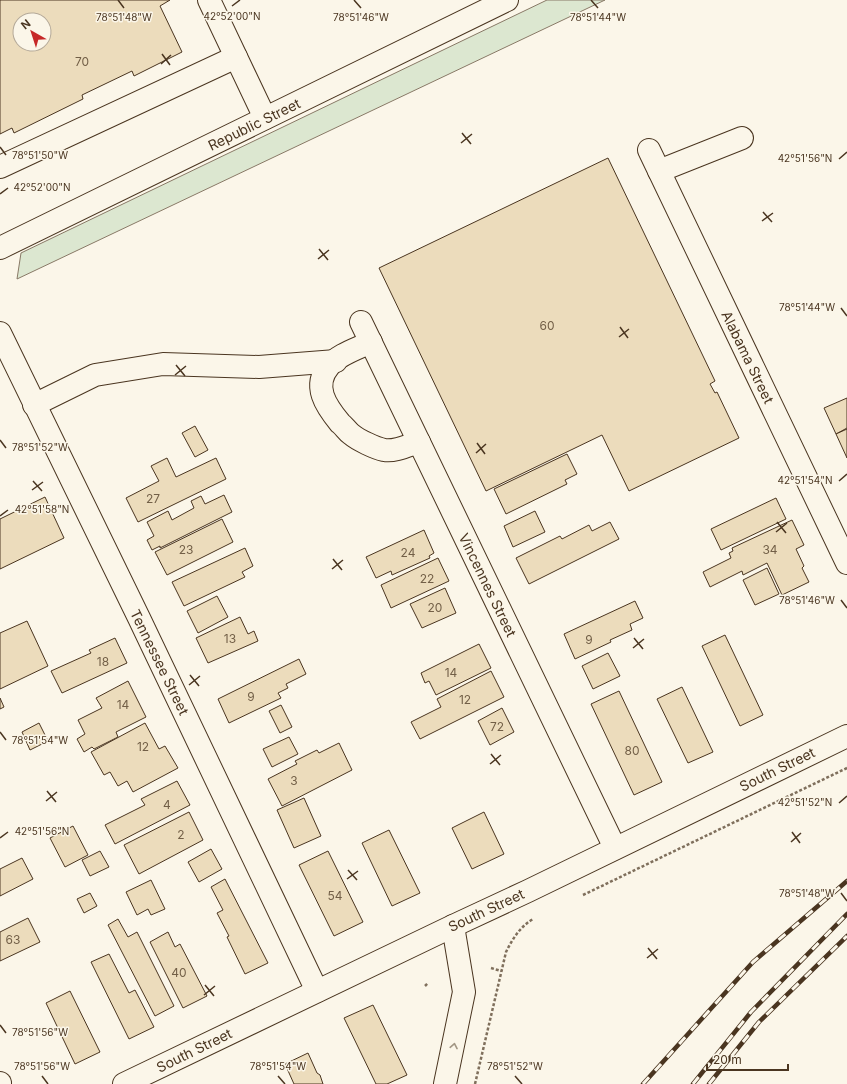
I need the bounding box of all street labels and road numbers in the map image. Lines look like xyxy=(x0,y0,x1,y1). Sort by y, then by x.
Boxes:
street label: Republic Street xyxy=(205,94,303,154)
street label: Alabama Street xyxy=(718,308,778,407)
street label: Vincennes Street xyxy=(456,530,521,640)
street label: Tennessee Street xyxy=(127,606,193,718)
street label: South Street xyxy=(736,743,818,795)
street label: South Street xyxy=(445,885,527,935)
street label: South Street xyxy=(153,1024,235,1076)

